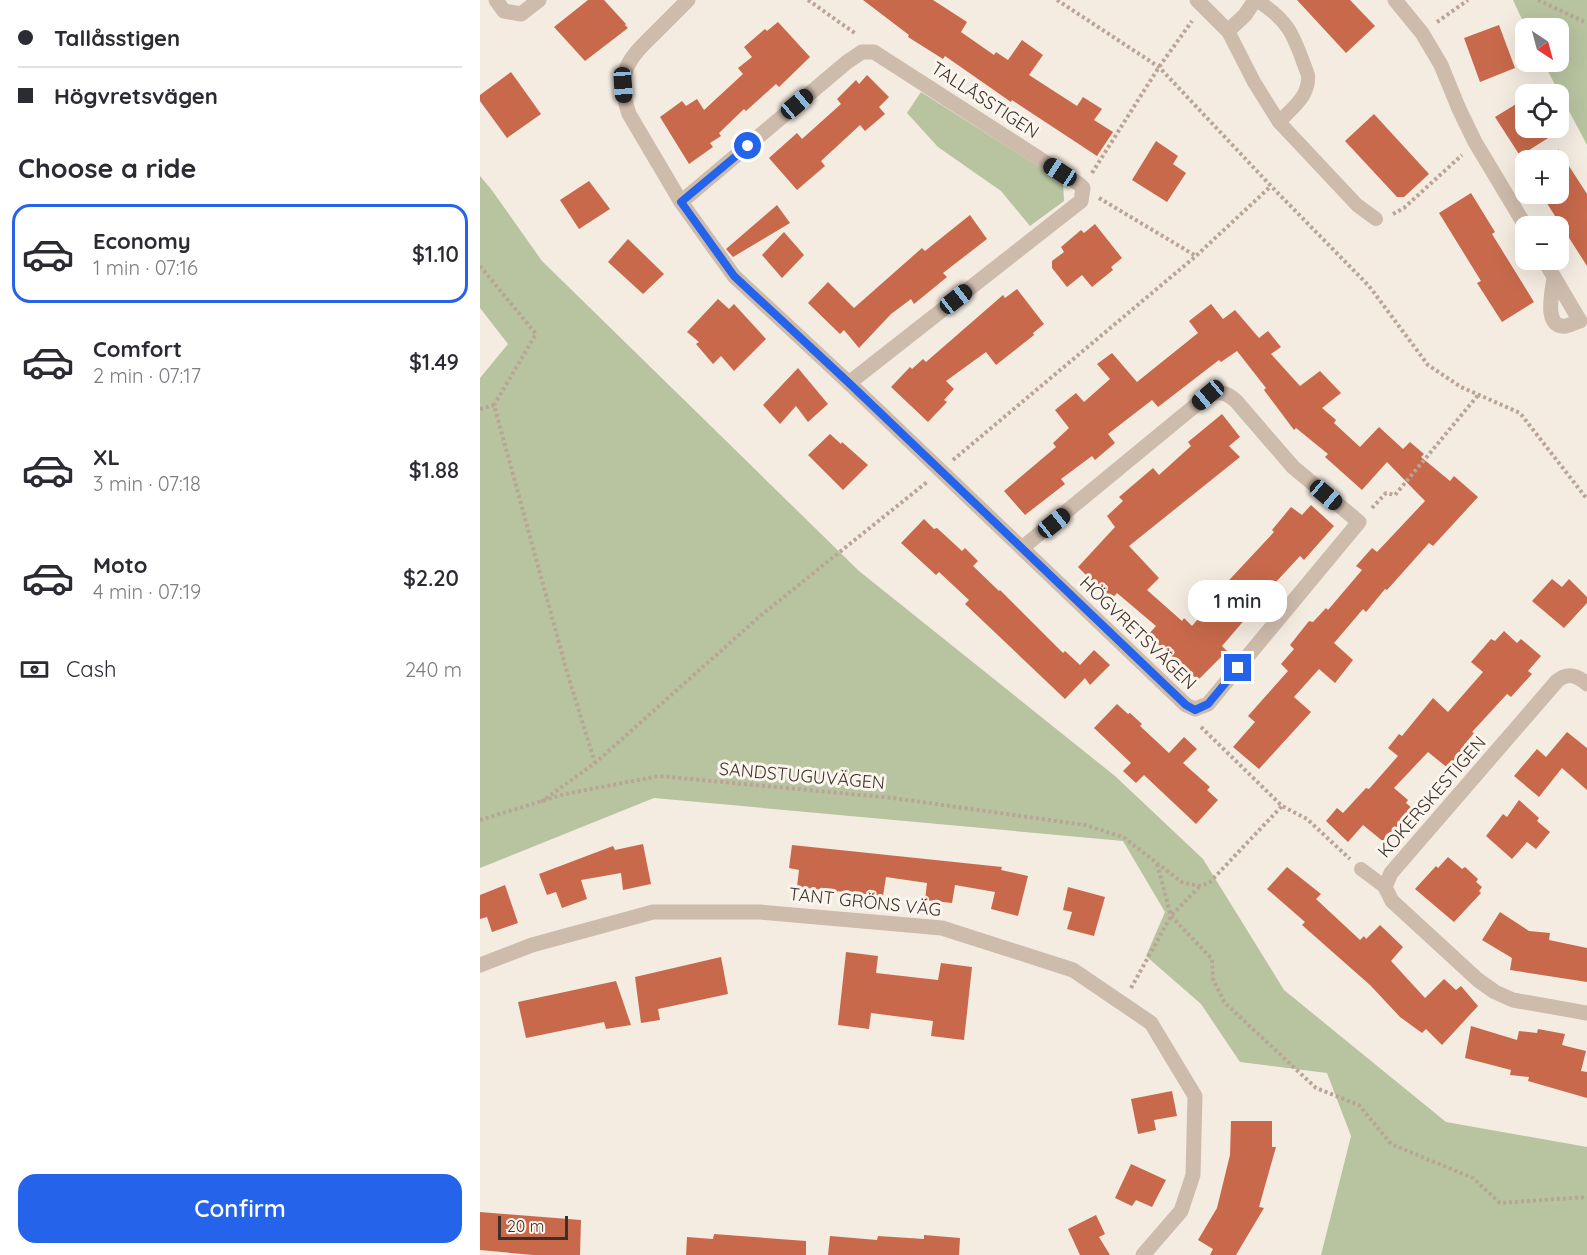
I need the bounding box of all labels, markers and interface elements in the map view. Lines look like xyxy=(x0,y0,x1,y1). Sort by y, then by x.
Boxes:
north arrow xyxy=(1515,18,1569,72)
map controls xyxy=(1515,18,1569,270)
text: Tallåsstigen xyxy=(54,24,180,52)
street label: TALLÅSSTIGEN xyxy=(927,56,1043,143)
car xyxy=(613,66,633,104)
text: Högvretsvägen xyxy=(54,82,218,110)
button: locate xyxy=(1515,84,1569,138)
car xyxy=(777,86,817,122)
route start xyxy=(734,132,761,159)
button: + xyxy=(1515,150,1569,204)
text: Choose a ride xyxy=(18,151,196,185)
car xyxy=(1040,155,1080,189)
button: − xyxy=(1515,216,1569,270)
icon: car xyxy=(21,227,75,281)
text: Economy xyxy=(93,227,191,255)
text: $1.10 xyxy=(412,240,459,268)
text: 1 min · 07:16 xyxy=(93,255,198,280)
car xyxy=(936,281,976,317)
icon: car xyxy=(21,335,75,389)
text: Comfort xyxy=(93,335,182,363)
text: $1.49 xyxy=(409,348,459,376)
text: 2 min · 07:17 xyxy=(93,363,201,388)
car xyxy=(1188,377,1228,413)
icon: car xyxy=(21,443,75,497)
text: XL xyxy=(93,443,120,471)
text: $1.88 xyxy=(409,456,459,484)
text: 3 min · 07:18 xyxy=(93,471,201,496)
car xyxy=(1306,477,1346,513)
car xyxy=(1034,505,1074,541)
icon: car xyxy=(21,551,75,605)
text: Moto xyxy=(93,551,147,579)
text: $2.20 xyxy=(403,564,459,592)
street label: HÖGVRETSVÄGEN xyxy=(1075,571,1202,694)
text: 4 min · 07:19 xyxy=(93,579,201,604)
callout: 1 min xyxy=(1188,581,1287,623)
text: 1 min xyxy=(1214,588,1261,613)
icon: cash xyxy=(18,653,51,686)
route end xyxy=(1224,654,1251,681)
text: Cash xyxy=(66,655,117,683)
text: 240 m xyxy=(405,657,462,682)
street label: KOKERSKESTIGEN xyxy=(1373,731,1491,862)
street label: SANDSTUGUVÄGEN xyxy=(718,757,886,794)
street label: TANT GRÖNS VÄG xyxy=(788,882,942,921)
button: Confirm xyxy=(18,1174,462,1243)
scale bar xyxy=(498,1213,568,1240)
text: 20 m xyxy=(507,1216,544,1236)

